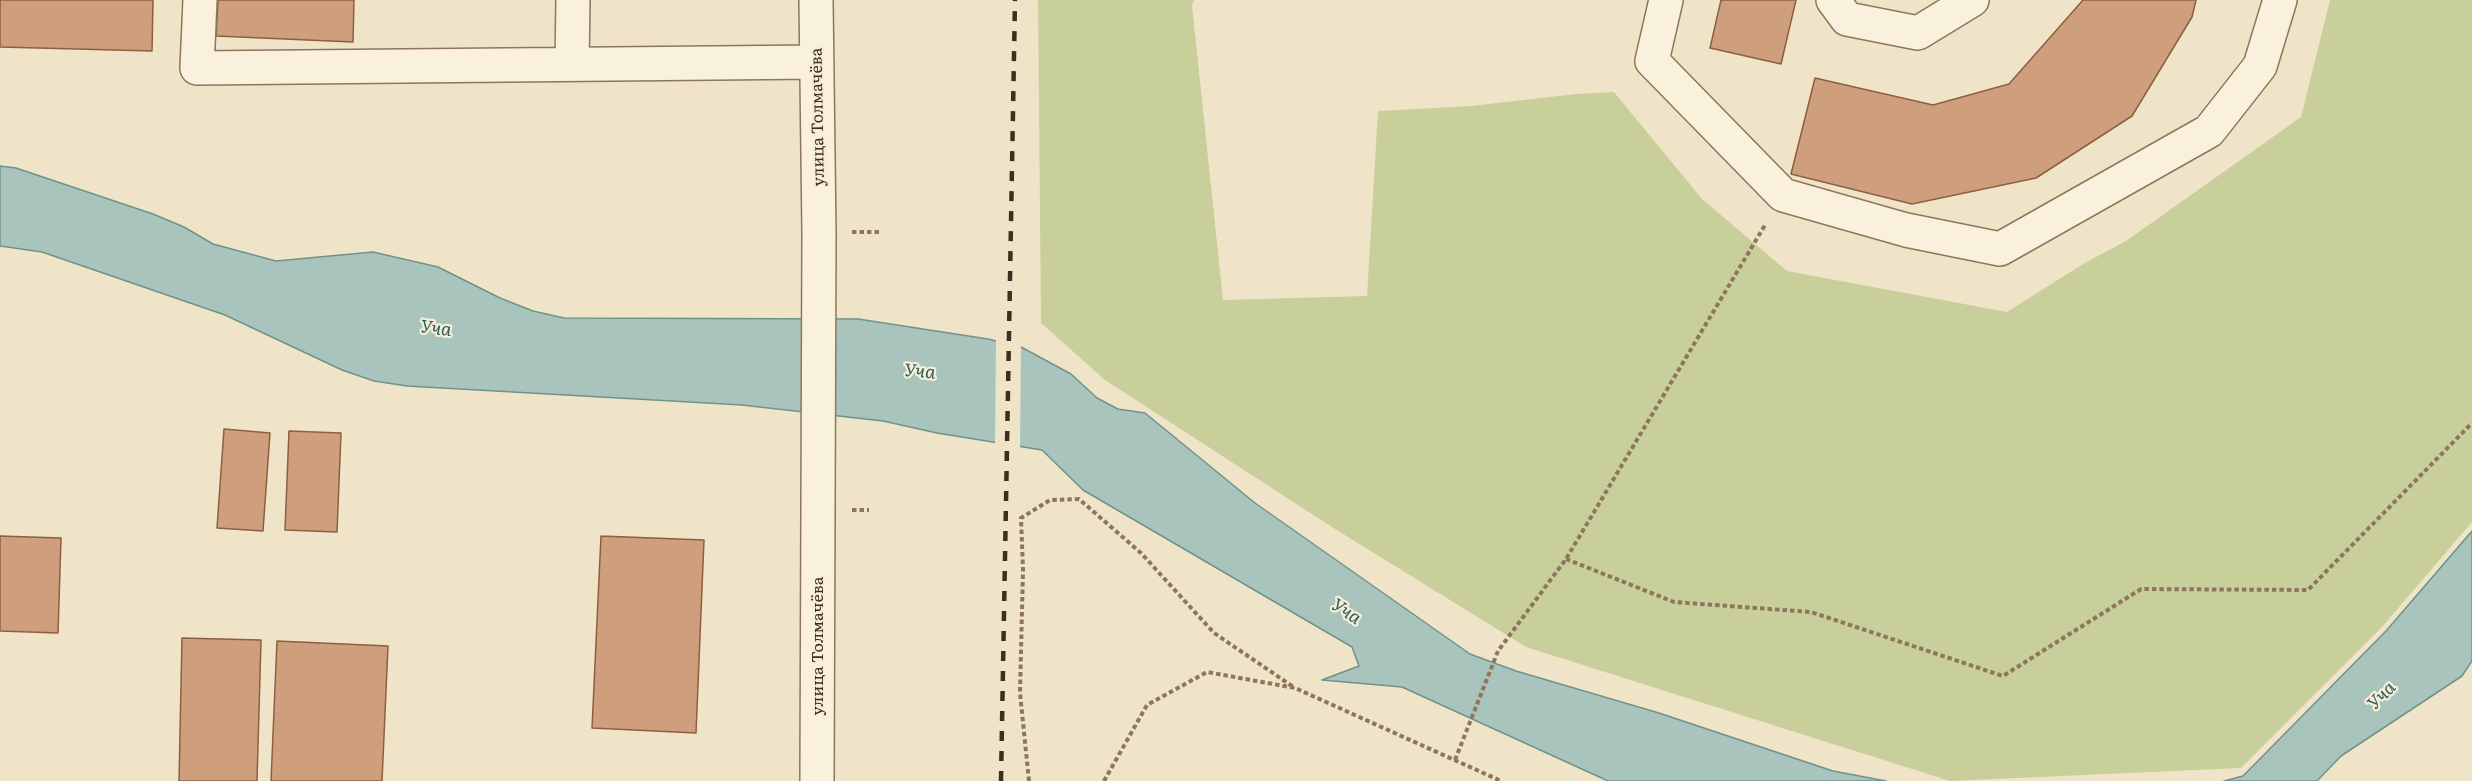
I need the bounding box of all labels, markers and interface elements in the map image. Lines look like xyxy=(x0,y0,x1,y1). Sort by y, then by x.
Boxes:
street label: улица Толмачёва xyxy=(807,47,829,187)
water label: Уча xyxy=(419,316,453,342)
water label: Уча xyxy=(904,360,936,384)
street label: улица Толмачёва xyxy=(808,577,828,715)
water label: Уча xyxy=(1327,595,1365,629)
water label: Уча xyxy=(2363,677,2401,715)

